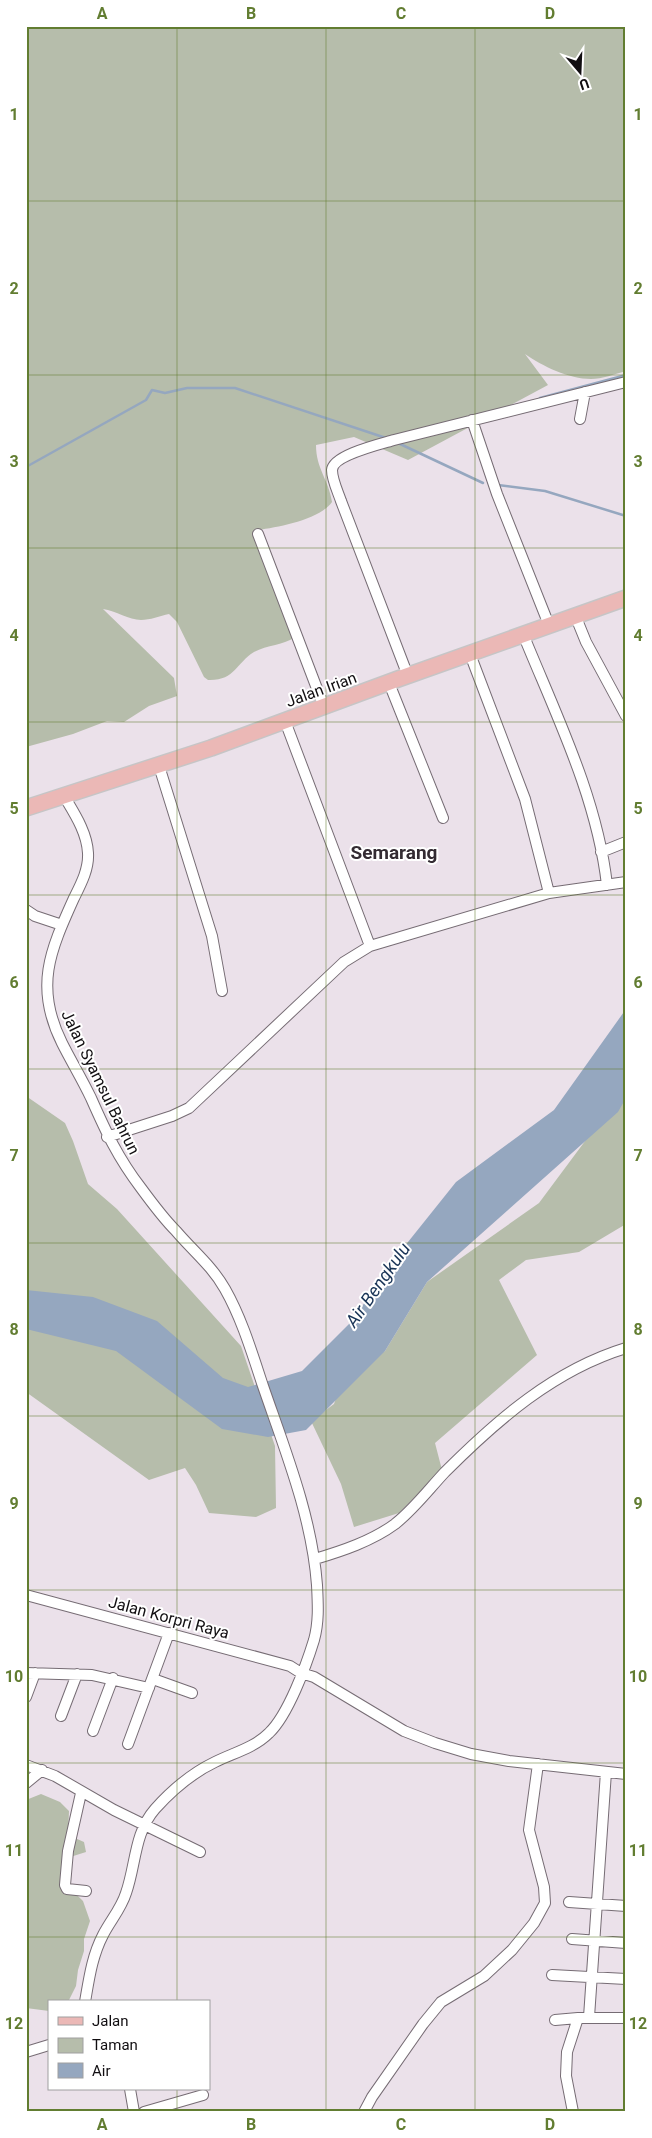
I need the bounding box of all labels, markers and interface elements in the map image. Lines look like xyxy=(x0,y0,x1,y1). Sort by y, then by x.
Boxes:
text: A xyxy=(97,4,108,23)
text: B xyxy=(246,4,256,23)
text: C xyxy=(396,4,406,23)
text: D xyxy=(545,4,555,23)
north arrow xyxy=(554,48,604,98)
text: U xyxy=(577,75,591,93)
text: 1 xyxy=(9,105,19,124)
text: 1 xyxy=(633,105,643,124)
text: 2 xyxy=(9,279,19,298)
text: 2 xyxy=(633,279,643,298)
text: 3 xyxy=(9,452,19,471)
text: 3 xyxy=(633,452,643,471)
text: 4 xyxy=(9,626,19,645)
text: 4 xyxy=(633,626,643,645)
street label: Jalan Irian xyxy=(283,668,359,711)
text: 5 xyxy=(9,799,19,818)
text: 5 xyxy=(633,799,643,818)
district label: Semarang xyxy=(351,841,437,864)
text: 6 xyxy=(9,973,19,992)
text: 6 xyxy=(633,973,643,992)
street label: Jalan Syamsul Bahrun xyxy=(57,1007,144,1157)
text: 7 xyxy=(9,1146,19,1165)
text: 7 xyxy=(633,1146,643,1165)
water label: Air Bengkulu xyxy=(340,1238,414,1332)
text: 8 xyxy=(9,1320,19,1339)
text: 8 xyxy=(633,1320,643,1339)
text: 9 xyxy=(9,1494,19,1513)
text: 9 xyxy=(633,1494,643,1513)
street label: Jalan Korpri Raya xyxy=(106,1592,231,1643)
text: 10 xyxy=(5,1667,23,1686)
text: 10 xyxy=(629,1667,647,1686)
text: 11 xyxy=(5,1841,23,1860)
text: 11 xyxy=(629,1841,647,1860)
legend xyxy=(48,2000,210,2090)
text: Jalan xyxy=(92,2012,129,2030)
text: 12 xyxy=(5,2014,23,2033)
text: 12 xyxy=(629,2014,647,2033)
text: Taman xyxy=(92,2036,138,2054)
text: Air xyxy=(92,2062,111,2080)
text: A xyxy=(97,2115,108,2134)
text: B xyxy=(246,2115,256,2134)
text: C xyxy=(396,2115,406,2134)
text: D xyxy=(545,2115,555,2134)

